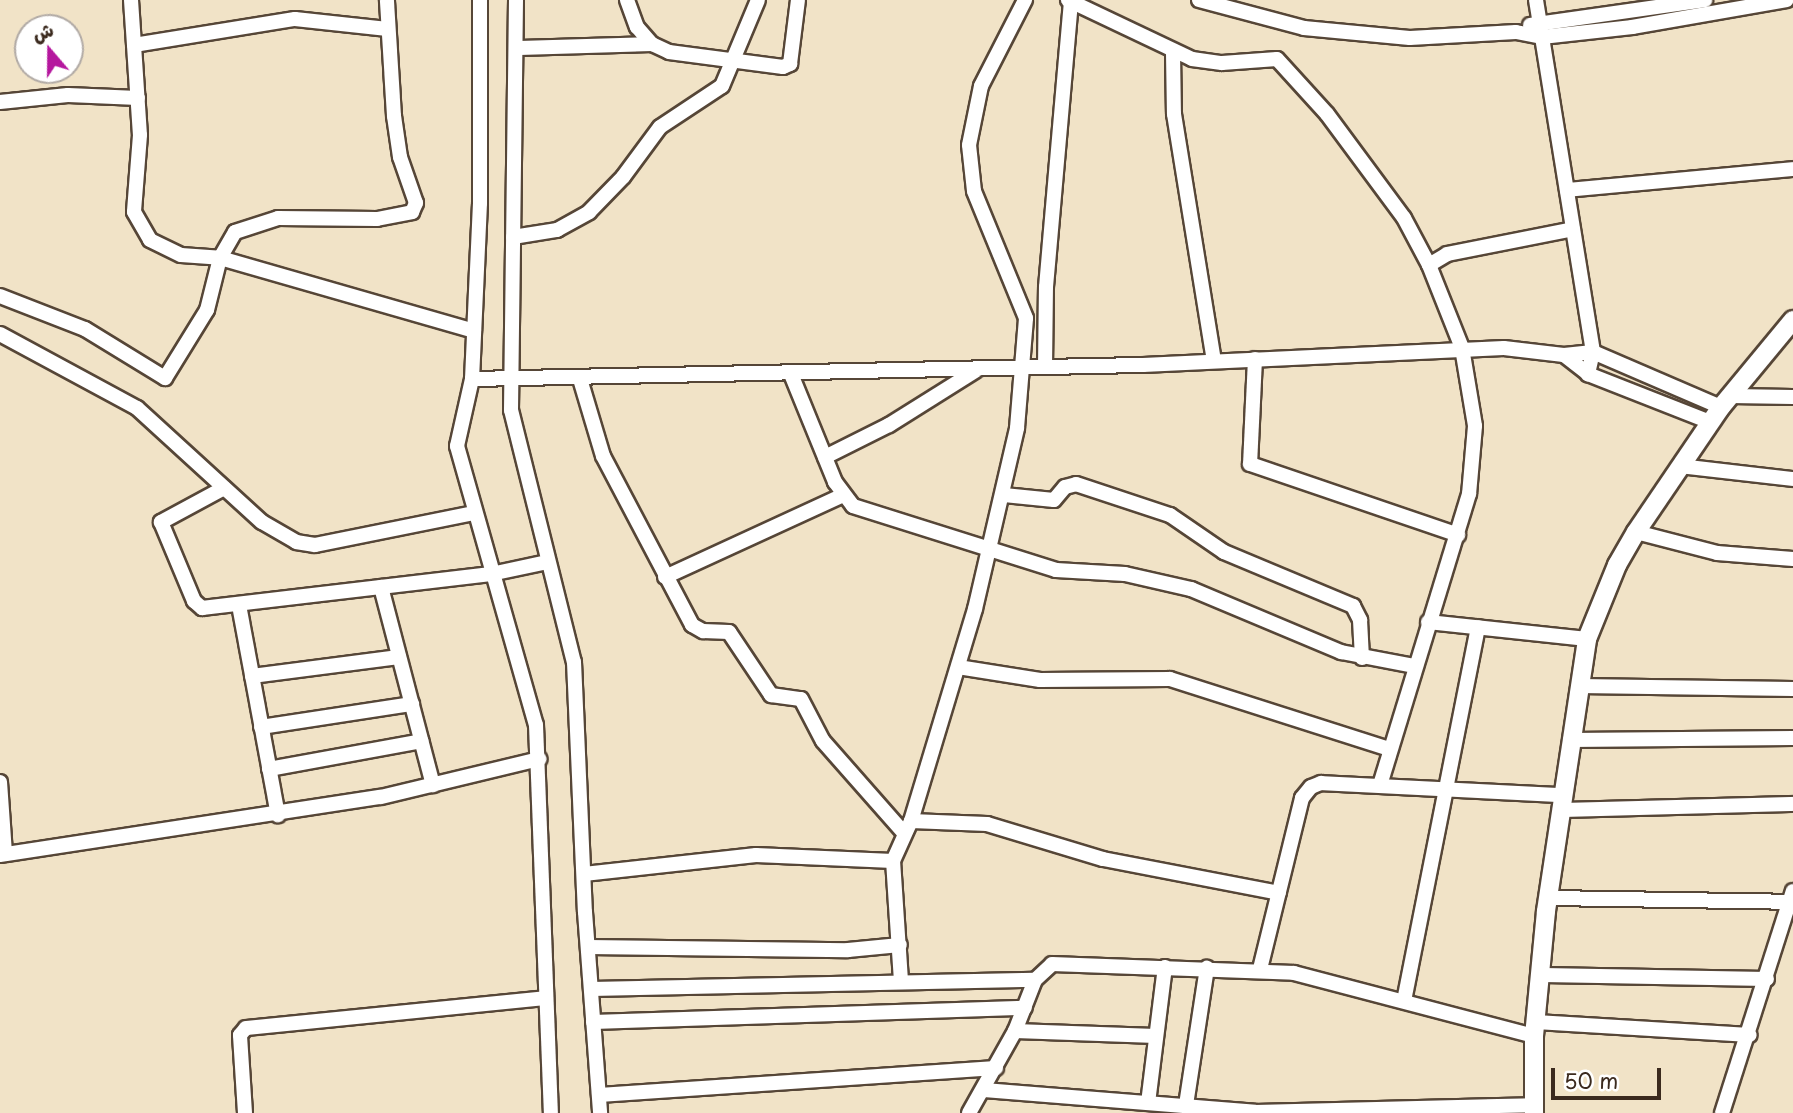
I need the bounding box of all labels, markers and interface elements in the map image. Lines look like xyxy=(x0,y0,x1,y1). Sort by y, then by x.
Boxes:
north arrow xyxy=(14,14,84,84)
text: ش xyxy=(28,14,57,48)
scale bar xyxy=(1555,1054,1665,1098)
text: 50 m xyxy=(1564,1064,1618,1096)

